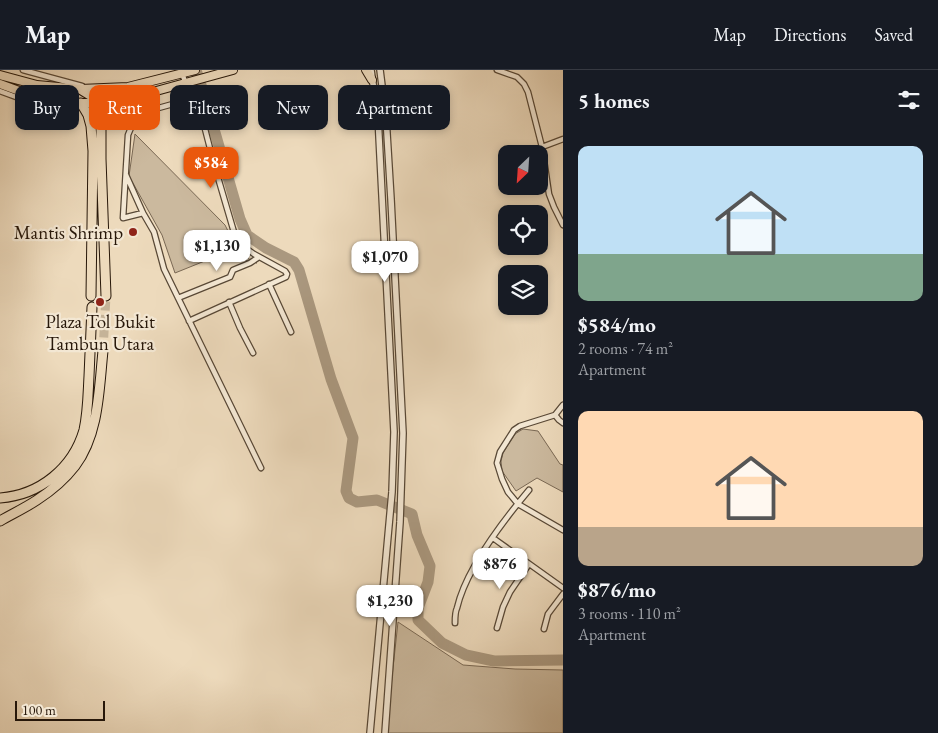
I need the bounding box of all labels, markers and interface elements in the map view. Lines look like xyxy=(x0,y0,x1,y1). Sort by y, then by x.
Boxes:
text: Map xyxy=(25,19,70,50)
text: Map xyxy=(714,23,746,46)
text: Directions xyxy=(774,23,846,46)
text: Saved xyxy=(874,23,913,46)
chip: Buy xyxy=(15,85,79,130)
chip: Rent xyxy=(89,85,160,130)
chip: Filters xyxy=(170,85,248,130)
chip: New xyxy=(258,85,328,130)
chip: Apartment xyxy=(338,85,450,130)
icon: filters xyxy=(895,86,923,114)
text: 5 homes xyxy=(578,87,650,114)
north arrow xyxy=(498,145,548,195)
map controls xyxy=(498,145,548,315)
pin: $584 xyxy=(181,146,241,189)
text: $584 xyxy=(195,152,227,173)
icon: home xyxy=(706,178,796,268)
button: locate xyxy=(498,205,548,255)
place label: Mantis Shrimp xyxy=(14,220,123,245)
marker: Mantis Shrimp xyxy=(127,226,139,238)
pin: $1,130 xyxy=(176,230,258,272)
text: $1,130 xyxy=(194,235,240,256)
pin: $1,070 xyxy=(344,240,426,283)
text: $1,070 xyxy=(362,246,408,267)
button: layers xyxy=(498,265,548,315)
marker: Plaza Tol Bukit Tambun Utara xyxy=(94,296,106,308)
place label: Plaza Tol Bukit Tambun Utara xyxy=(45,309,155,356)
text: $584/mo xyxy=(578,311,656,338)
text: 2 rooms · 74 m² xyxy=(578,338,673,359)
text: Apartment xyxy=(578,359,646,380)
icon: home xyxy=(706,443,796,533)
pin: $876 xyxy=(470,548,530,590)
text: $876 xyxy=(484,553,516,574)
text: $876/mo xyxy=(578,576,656,603)
pin: $1,230 xyxy=(349,584,431,627)
text: $1,230 xyxy=(367,590,413,611)
text: 3 rooms · 110 m² xyxy=(578,603,681,624)
text: Apartment xyxy=(578,624,646,645)
scale bar xyxy=(15,698,105,721)
text: 100 m xyxy=(22,701,56,719)

